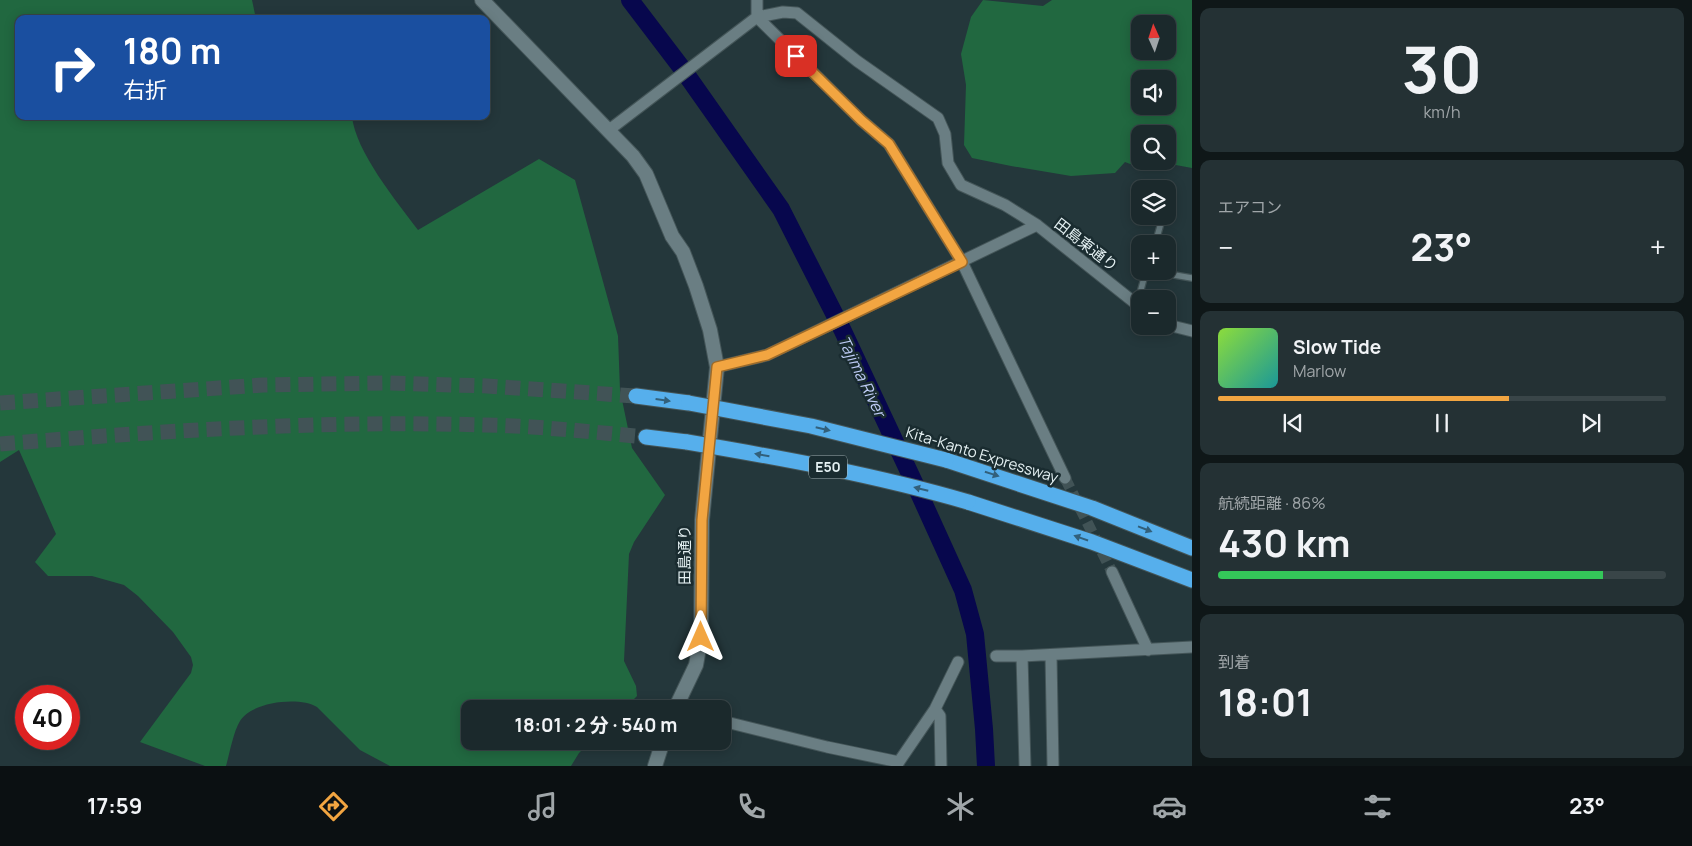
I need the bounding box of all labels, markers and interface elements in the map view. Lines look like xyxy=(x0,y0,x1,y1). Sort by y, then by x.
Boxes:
north arrow xyxy=(1131,15,1176,60)
map controls xyxy=(1131,15,1176,335)
text: 30 xyxy=(1402,24,1482,113)
text: 180 m xyxy=(123,27,221,75)
icon: right xyxy=(40,35,105,100)
pin xyxy=(775,35,817,77)
icon: arrive xyxy=(782,42,810,70)
button: sound xyxy=(1131,70,1176,115)
text: 右折 xyxy=(123,75,167,105)
text: km/h xyxy=(1423,101,1461,123)
button: search xyxy=(1131,125,1176,170)
button: layers xyxy=(1131,180,1176,225)
text: エアコン xyxy=(1218,196,1282,218)
street label: 田島東通り xyxy=(1050,213,1122,276)
text: 23° xyxy=(1411,220,1472,272)
text: − xyxy=(1218,228,1233,266)
text: + xyxy=(1650,228,1666,266)
button: + xyxy=(1131,235,1176,280)
button: − xyxy=(1131,290,1176,335)
water label: Tajima River xyxy=(833,332,892,422)
text: Slow Tide xyxy=(1293,334,1381,360)
text: Marlow xyxy=(1293,360,1346,382)
one-way arrow xyxy=(655,396,671,404)
icon: previous xyxy=(1279,409,1307,437)
icon: pause xyxy=(1428,409,1456,437)
icon: next xyxy=(1577,409,1605,437)
street label: Kita-Kanto Expressway xyxy=(903,421,1061,488)
one-way arrow xyxy=(815,425,830,433)
one-way arrow xyxy=(754,450,770,458)
road number: E50 xyxy=(809,456,847,478)
one-way arrow xyxy=(985,471,1000,479)
one-way arrow xyxy=(913,485,928,493)
text: 航続距離 · 86% xyxy=(1218,492,1326,514)
text: 430 km xyxy=(1218,516,1350,568)
street label: 田島通り xyxy=(674,525,695,585)
one-way arrow xyxy=(1138,525,1153,533)
one-way arrow xyxy=(1073,534,1088,542)
position arrow xyxy=(674,610,726,662)
text: 到着 xyxy=(1218,651,1250,673)
text: 18:01 xyxy=(1218,675,1313,727)
speed limit sign: 40 xyxy=(15,685,80,750)
text: 18:01 · 2 分 · 540 m xyxy=(515,712,677,738)
icon: directions xyxy=(316,789,351,824)
icon: music xyxy=(525,789,560,824)
icon: phone xyxy=(734,789,769,824)
icon: climate xyxy=(943,789,978,824)
icon: car xyxy=(1152,789,1187,824)
icon: filters xyxy=(1360,789,1395,824)
text: 17:59 xyxy=(87,791,142,821)
text: 23° xyxy=(1569,791,1605,821)

